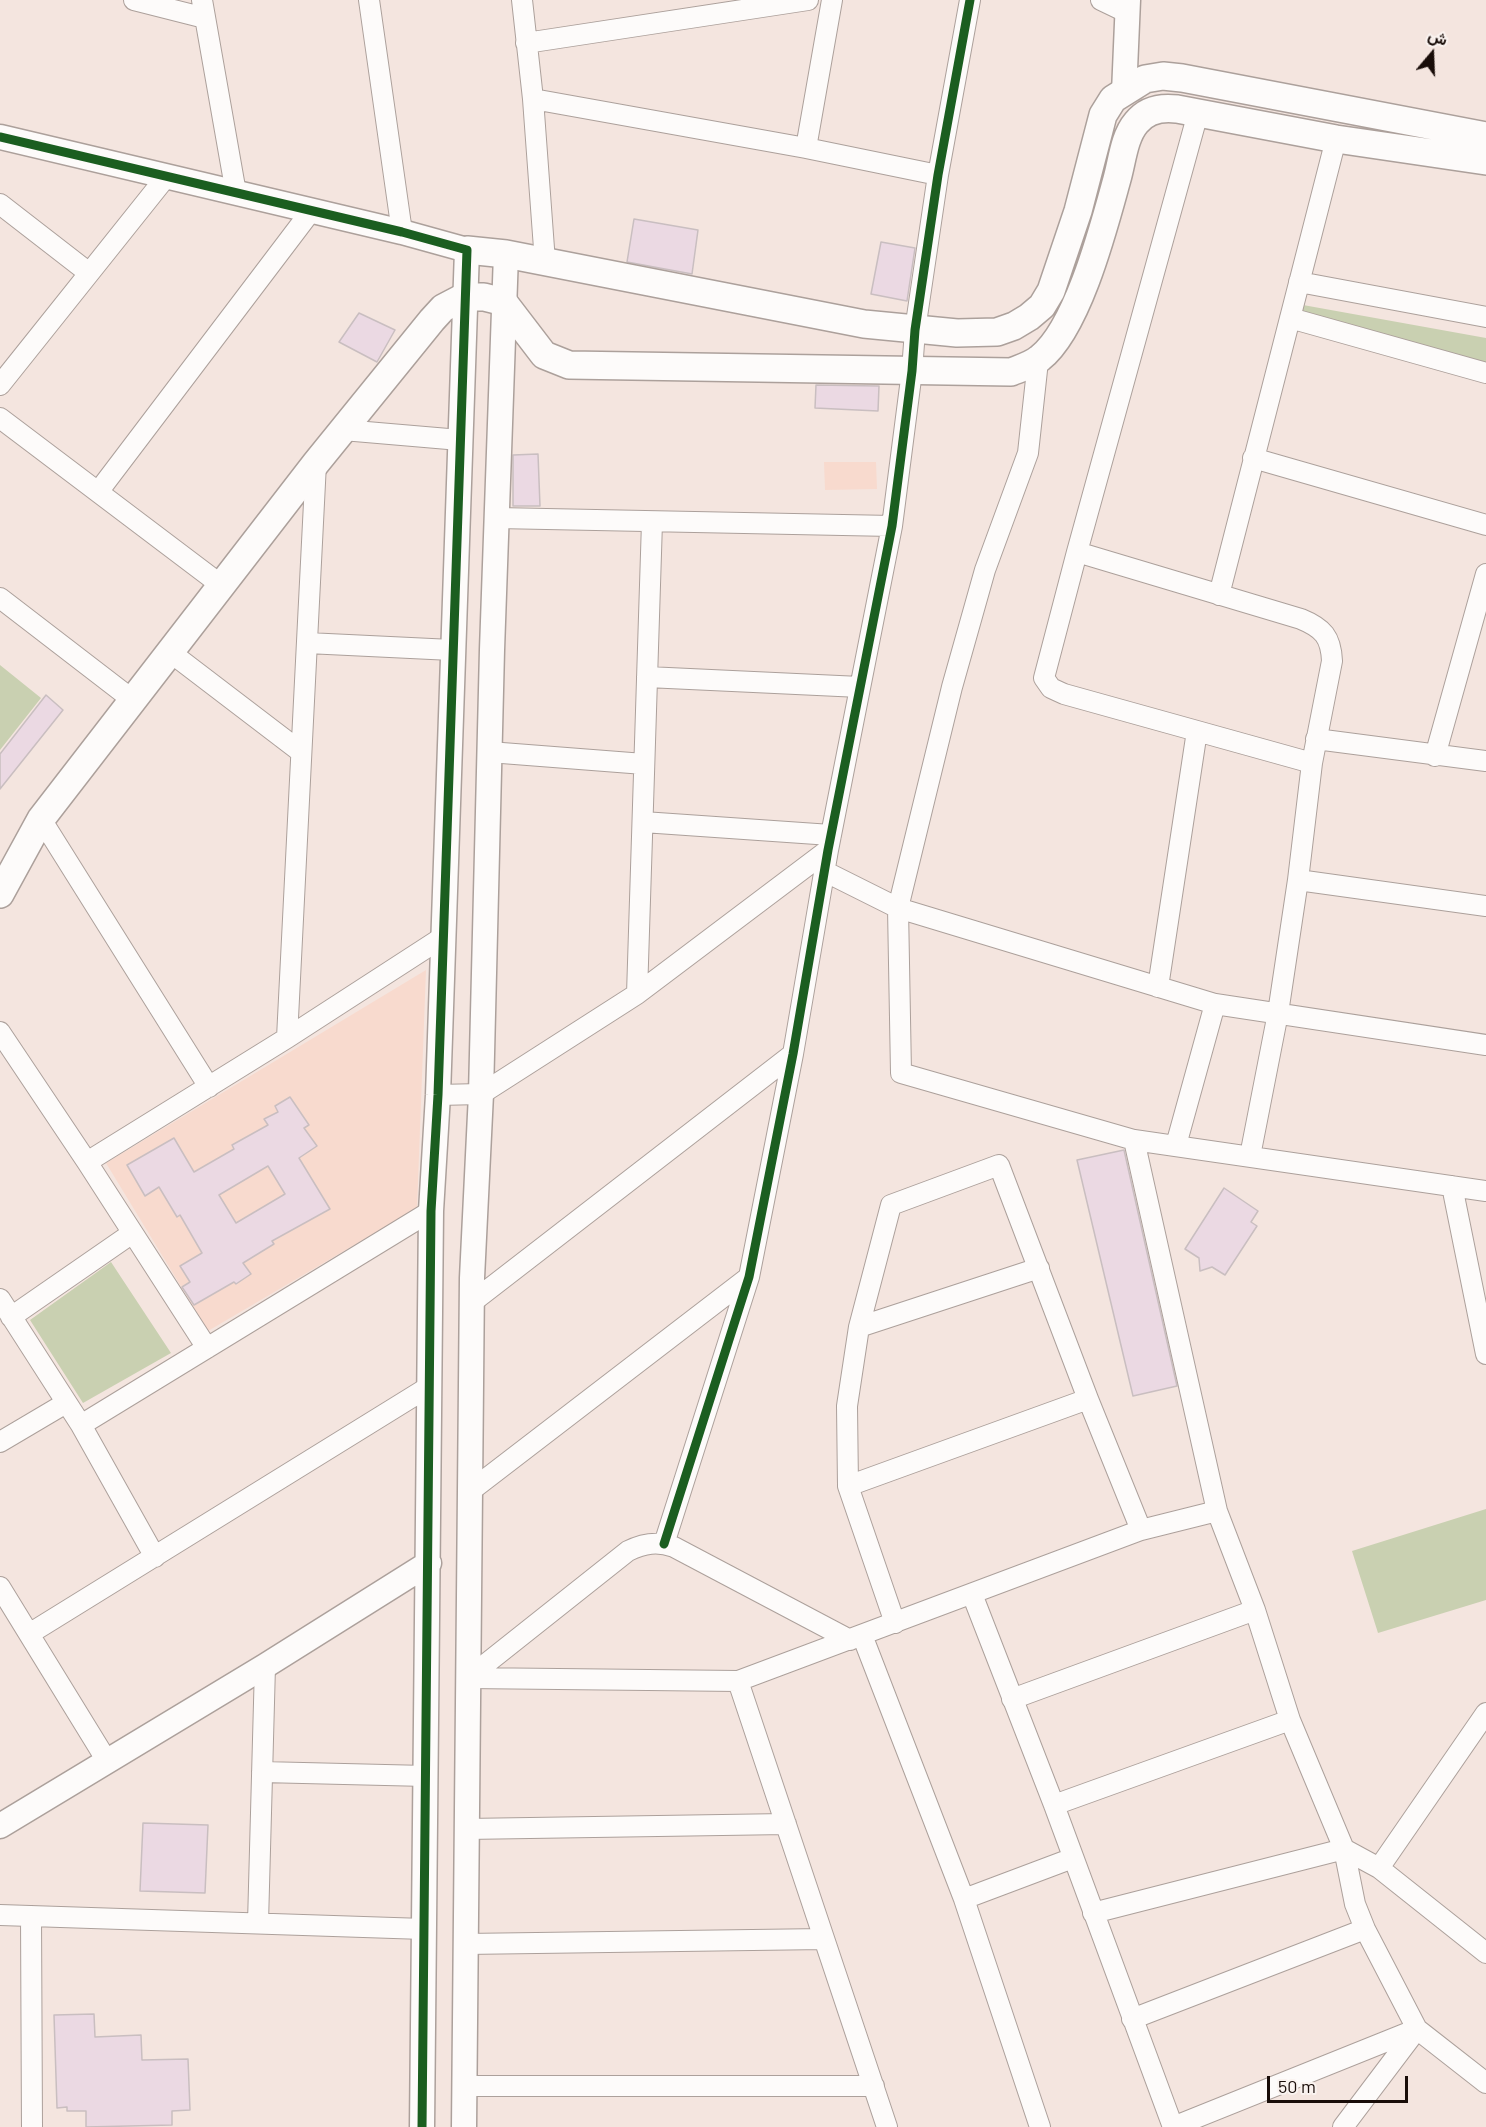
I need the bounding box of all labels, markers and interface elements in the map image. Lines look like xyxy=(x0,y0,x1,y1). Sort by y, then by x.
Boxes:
north arrow xyxy=(1402,24,1462,84)
text: ش xyxy=(1426,24,1450,49)
scale bar xyxy=(1270,2064,1411,2102)
text: 50 m xyxy=(1278,2075,1316,2097)

